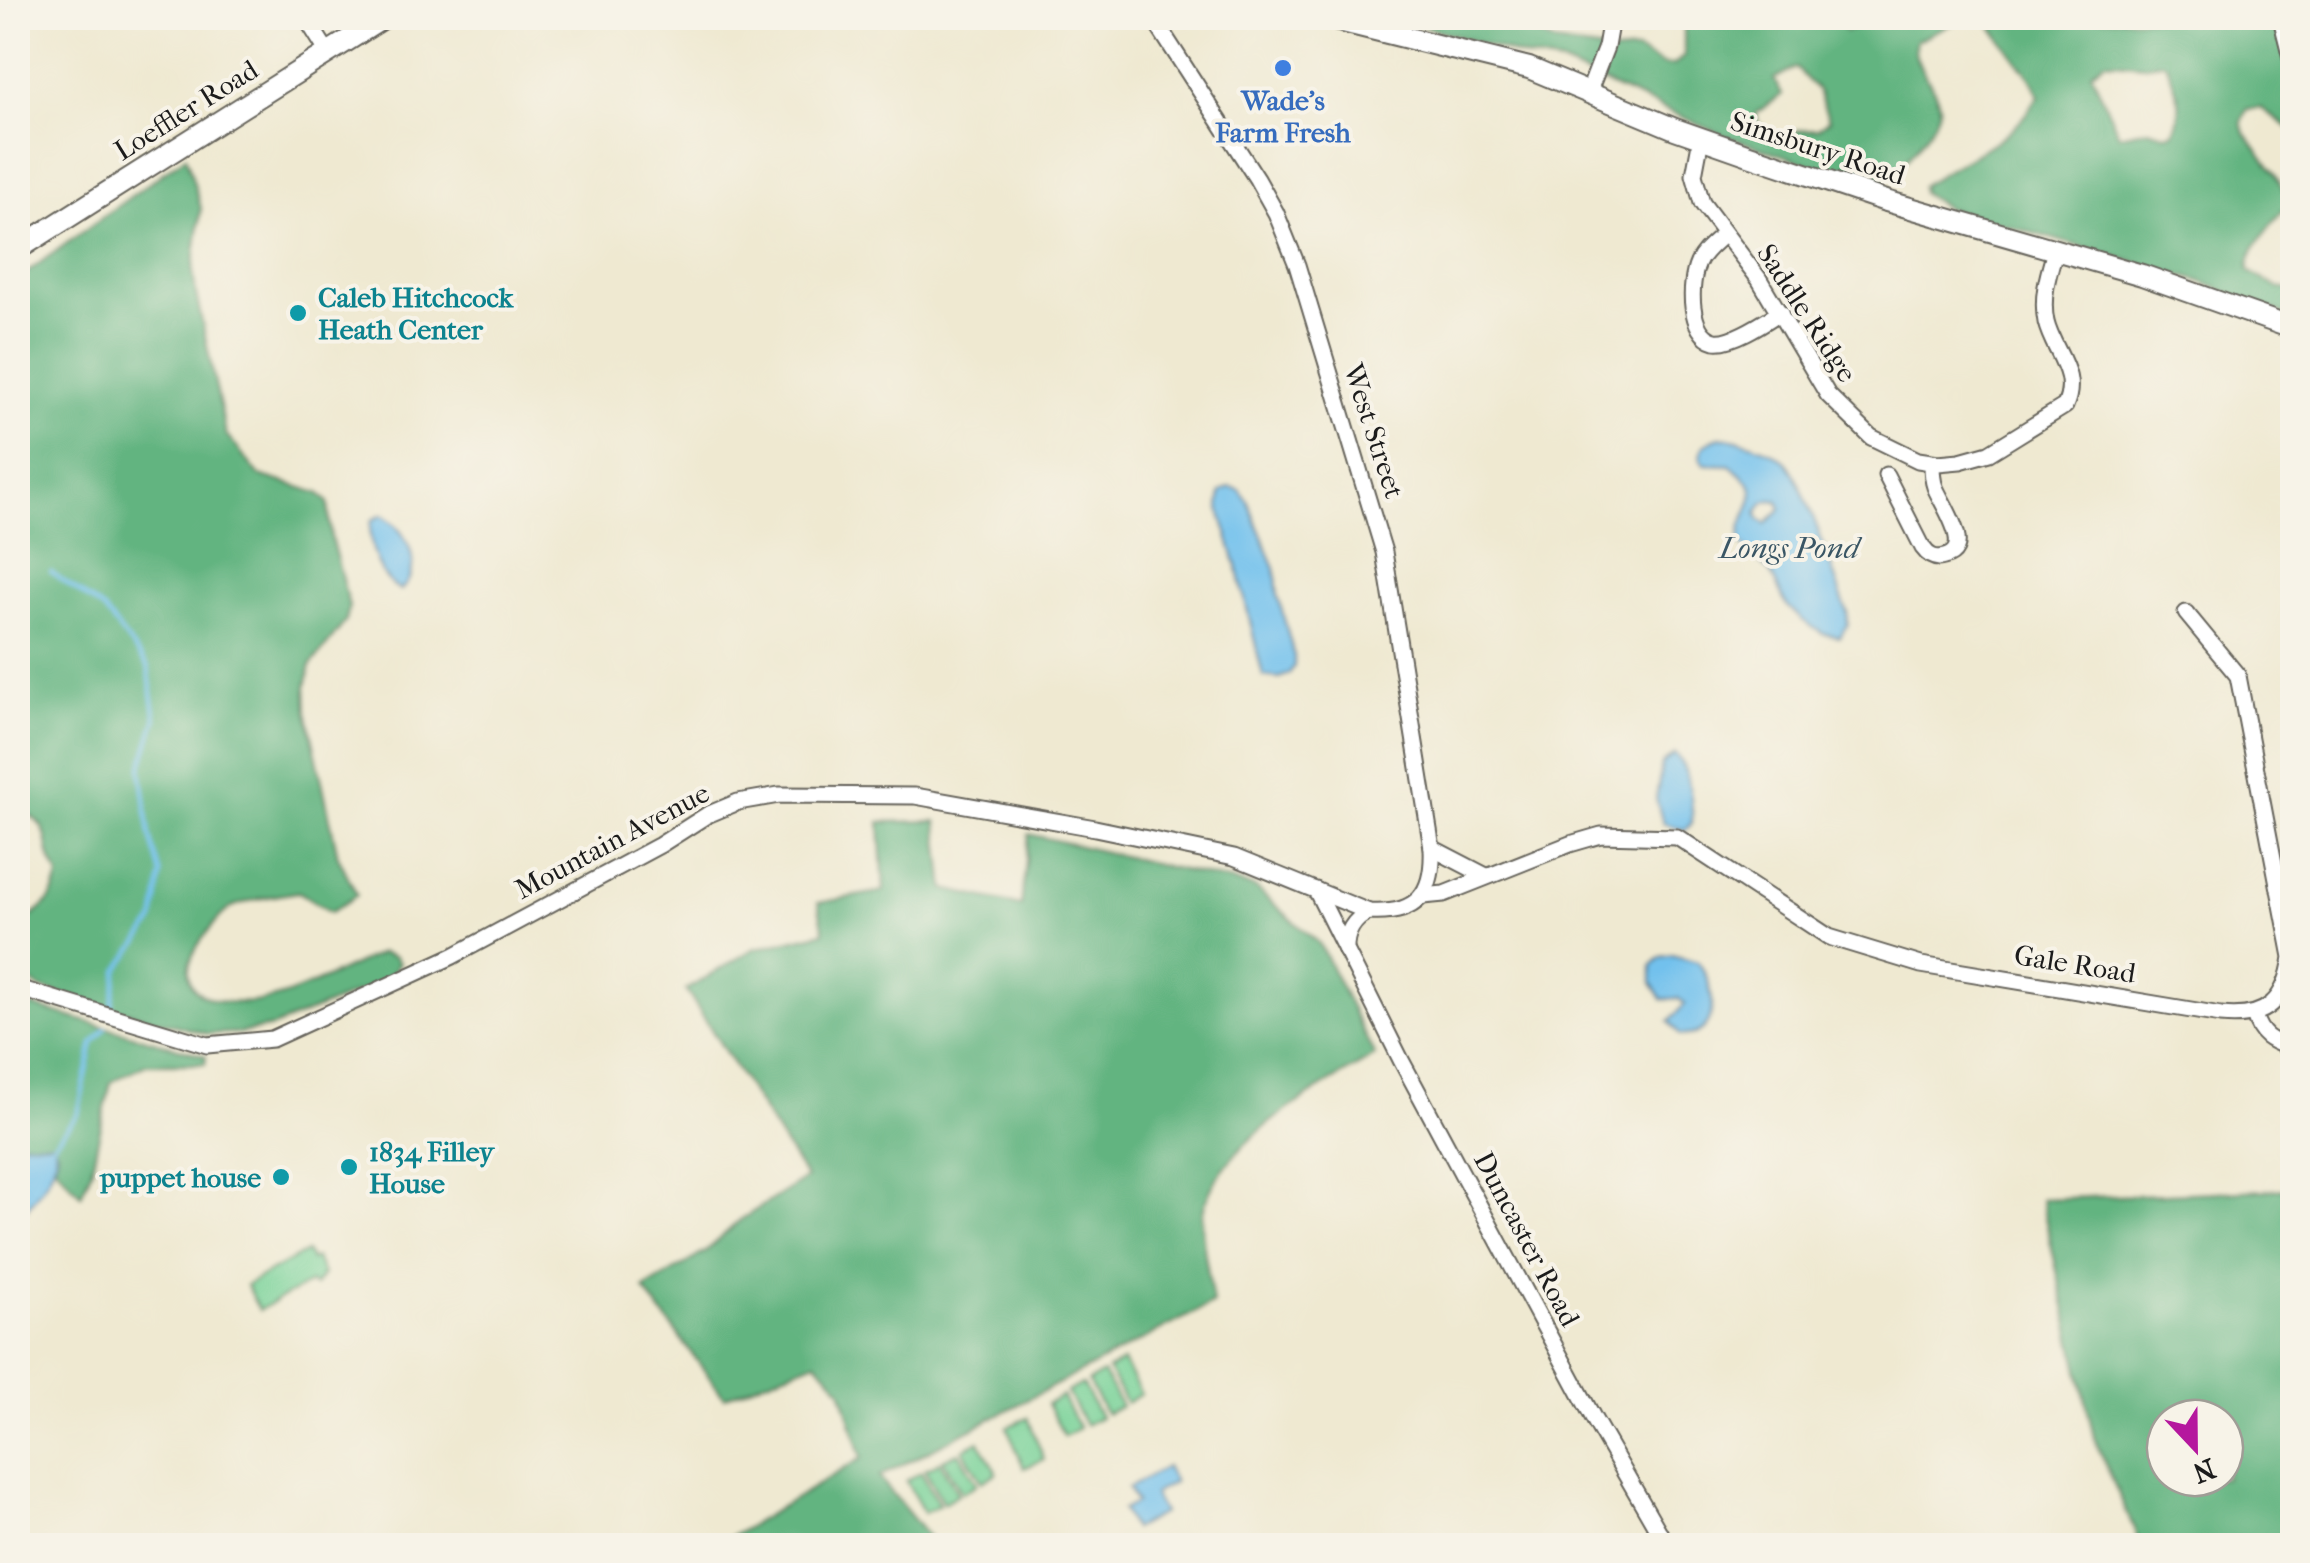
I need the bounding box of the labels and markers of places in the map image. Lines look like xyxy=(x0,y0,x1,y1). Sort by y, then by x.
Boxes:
marker: Wade's Farm Fresh xyxy=(1272,57,1294,79)
place label: Wade's Farm Fresh xyxy=(1215,84,1351,149)
place label: Caleb Hitchcock Heath Center xyxy=(318,281,515,346)
marker: Caleb Hitchcock Heath Center xyxy=(287,302,309,324)
place label: 1834 Filley House xyxy=(369,1135,496,1200)
marker: 1834 Filley House xyxy=(338,1156,360,1178)
place label: puppet house xyxy=(99,1161,261,1194)
marker: puppet house xyxy=(270,1166,292,1188)

